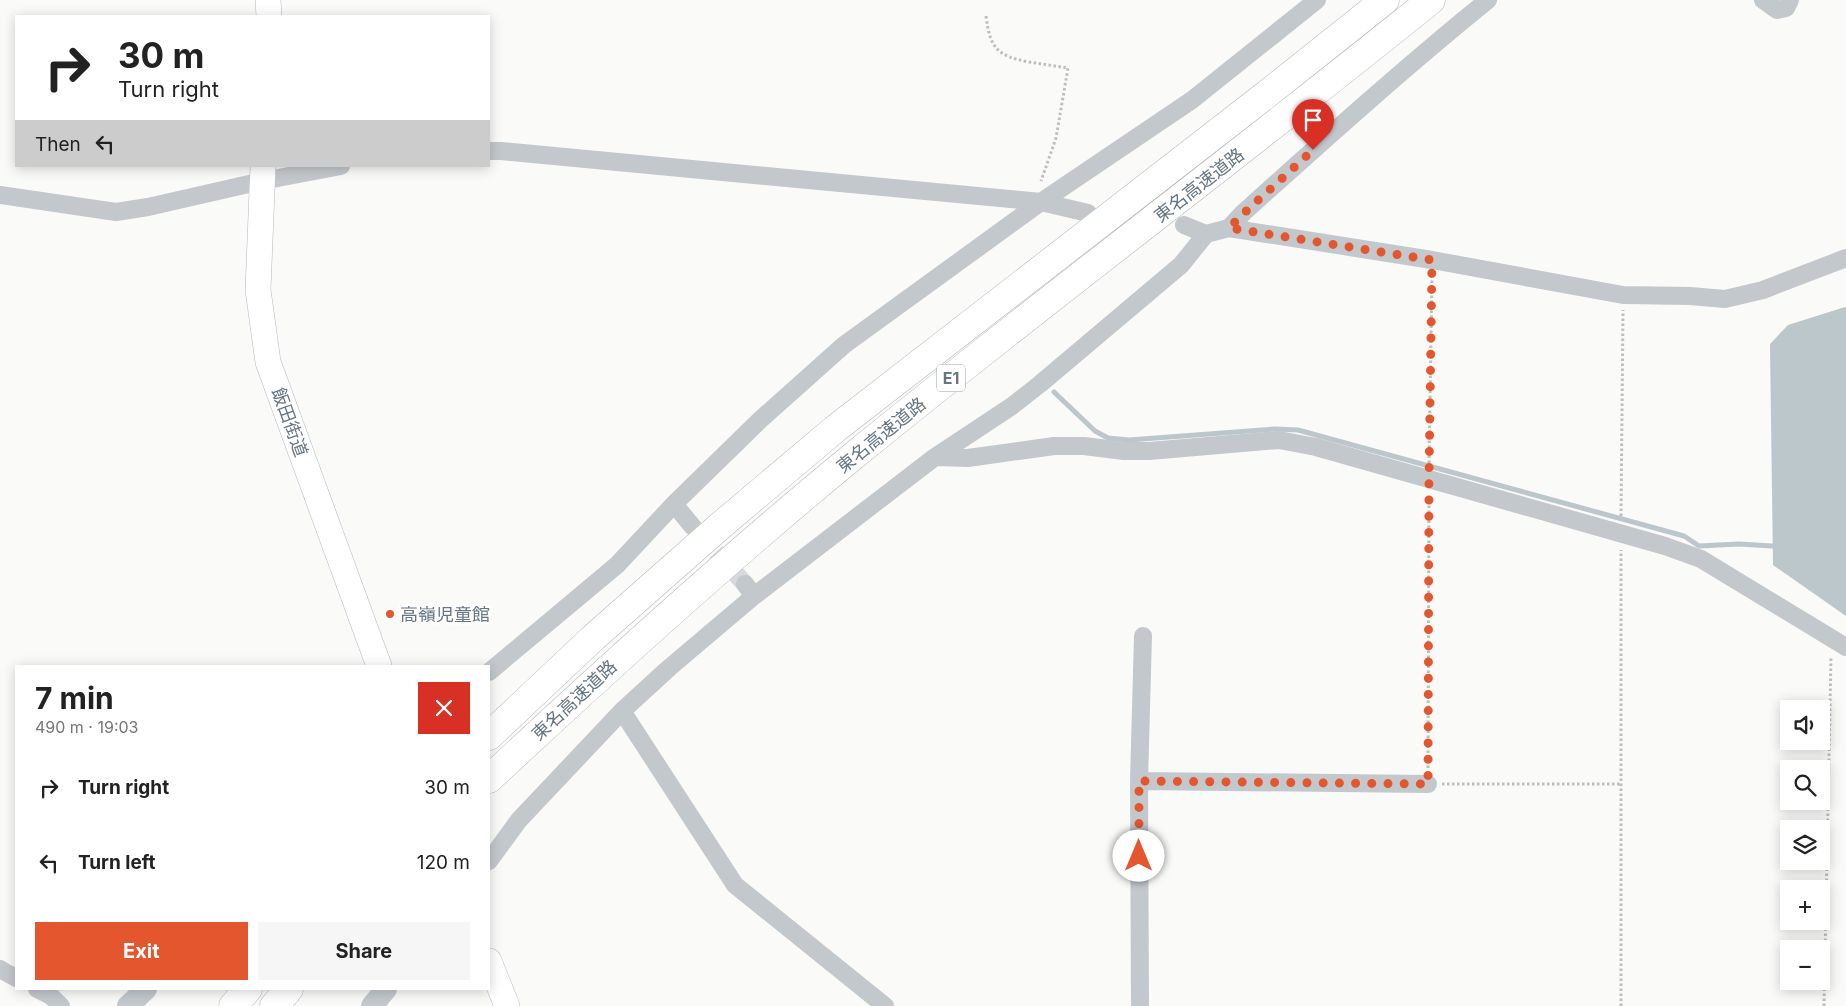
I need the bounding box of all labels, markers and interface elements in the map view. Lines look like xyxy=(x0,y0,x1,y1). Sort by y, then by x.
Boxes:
text: 30 m xyxy=(118,34,204,76)
icon: right xyxy=(35,35,100,100)
text: Turn right xyxy=(118,76,219,102)
pin xyxy=(1292,99,1334,150)
icon: arrive xyxy=(1299,106,1327,134)
icon: left xyxy=(91,130,119,158)
text: Then xyxy=(35,133,81,156)
street label: 東名高速道路 xyxy=(1150,143,1248,227)
road number: E1 xyxy=(937,364,965,392)
street label: 飯田街道 xyxy=(268,385,312,459)
street label: 東名高速道路 xyxy=(832,393,930,477)
place label: 高嶺児童館 xyxy=(400,604,490,625)
marker: 高嶺児童館 xyxy=(384,608,396,620)
street label: 東名高速道路 xyxy=(527,655,621,745)
text: 7 min xyxy=(35,680,114,716)
button: close xyxy=(418,682,470,734)
map controls xyxy=(1780,700,1830,990)
button: sound xyxy=(1780,700,1830,750)
text: 490 m · 19:03 xyxy=(35,717,139,737)
button: search xyxy=(1780,760,1830,810)
icon: right xyxy=(35,774,63,802)
text: Turn right xyxy=(78,776,169,799)
text: 30 m xyxy=(424,776,470,799)
button: layers xyxy=(1780,820,1830,870)
position arrow xyxy=(1112,829,1164,881)
icon: left xyxy=(35,849,63,877)
text: Turn left xyxy=(78,851,156,874)
text: 120 m xyxy=(417,851,470,874)
button: + xyxy=(1780,880,1830,930)
button: Exit xyxy=(35,922,248,980)
button: Share xyxy=(258,922,470,980)
button: − xyxy=(1780,940,1830,990)

